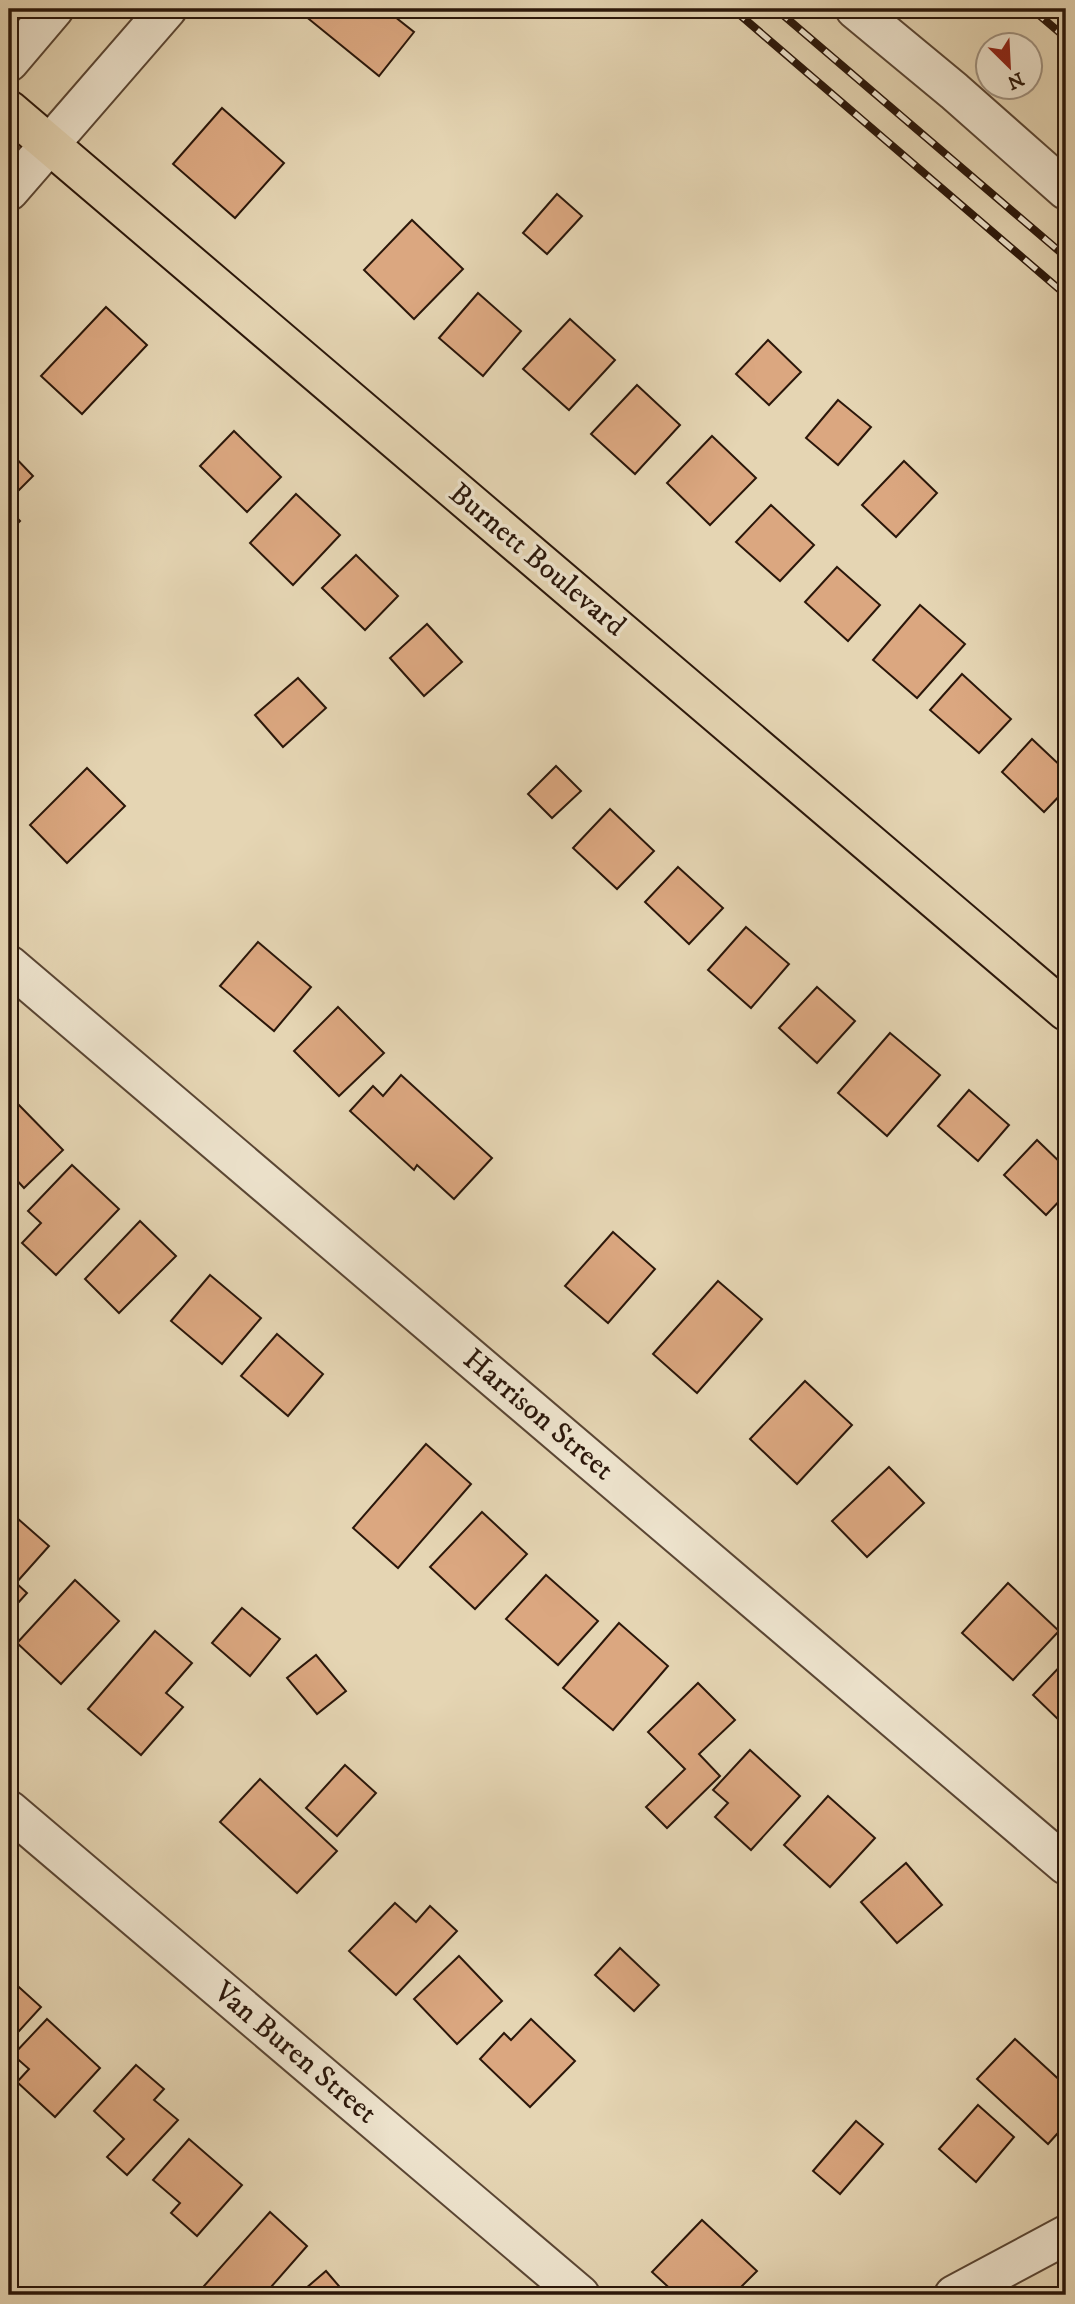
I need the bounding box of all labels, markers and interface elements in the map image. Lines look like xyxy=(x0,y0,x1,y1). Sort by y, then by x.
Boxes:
north arrow xyxy=(974,32,1044,102)
text: N xyxy=(1003,66,1027,94)
street label: Burnett Boulevard xyxy=(441,475,633,645)
street label: Harrison Street xyxy=(455,1341,621,1489)
street label: Van Buren Street xyxy=(205,1973,384,2132)

